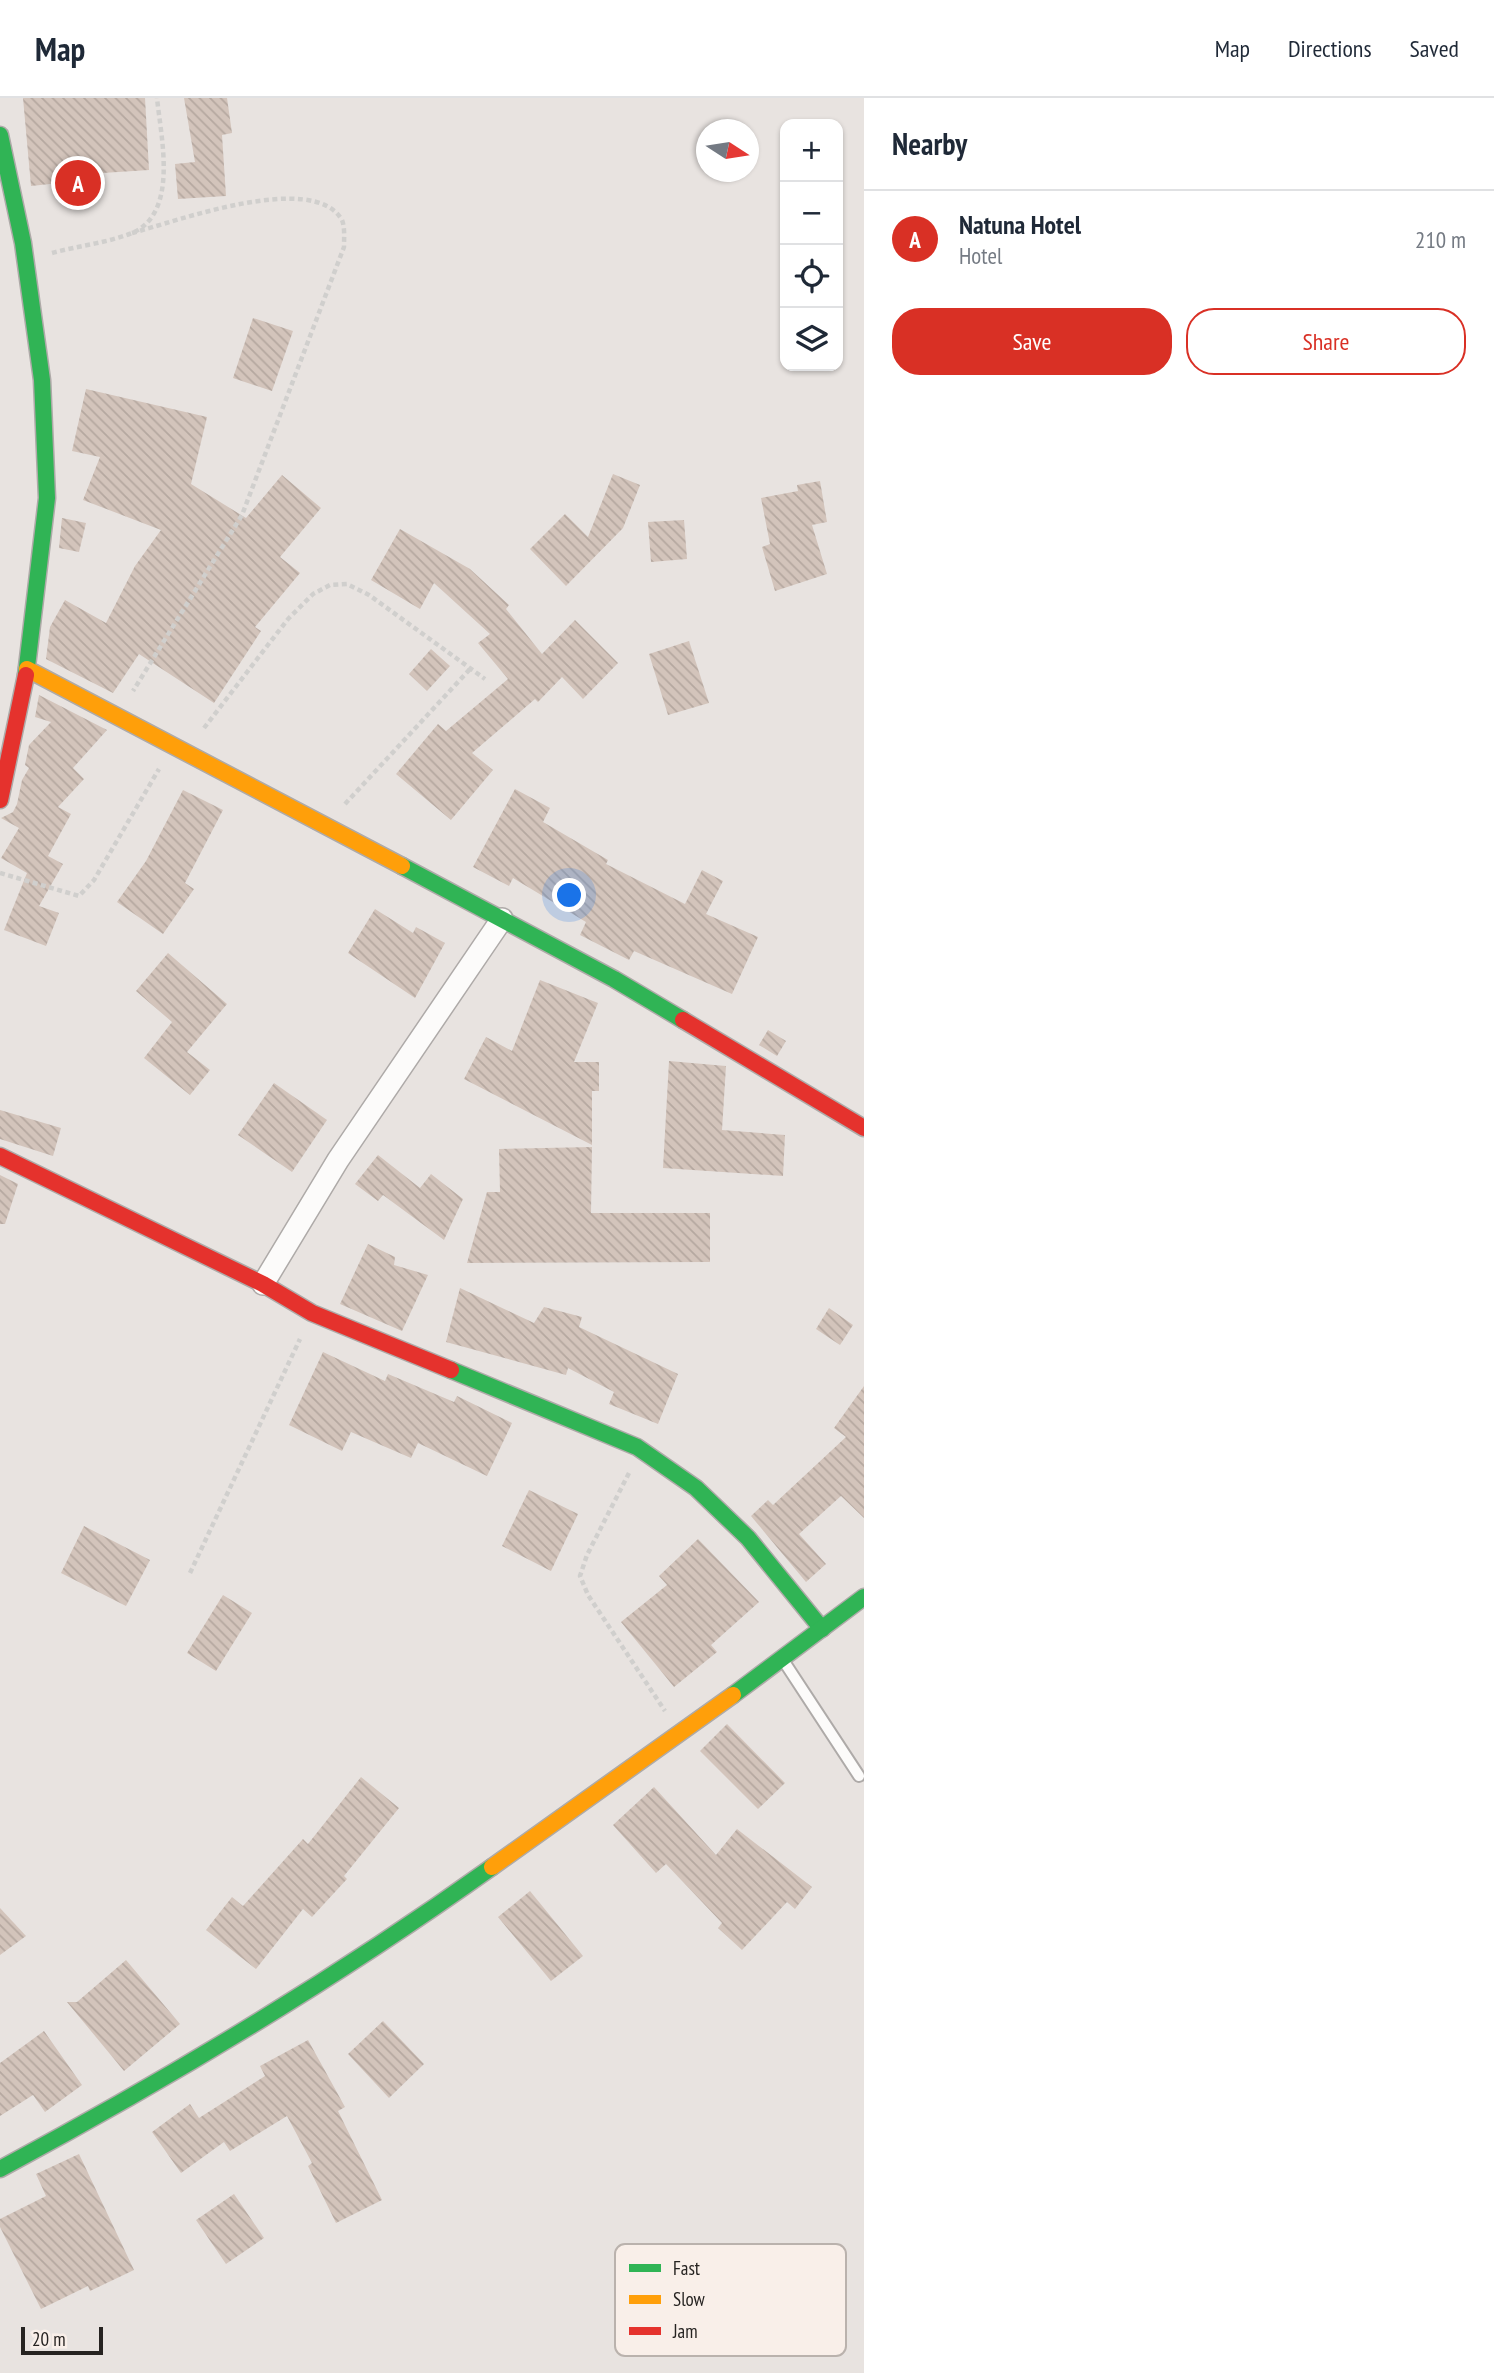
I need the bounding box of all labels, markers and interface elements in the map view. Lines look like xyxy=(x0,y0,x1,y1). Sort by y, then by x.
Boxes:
text: Map xyxy=(35,27,85,70)
text: Map xyxy=(1215,33,1250,64)
text: Directions xyxy=(1288,33,1372,64)
text: Saved xyxy=(1410,33,1459,64)
north arrow xyxy=(696,119,759,182)
map controls xyxy=(780,119,843,371)
button: + xyxy=(780,119,843,182)
text: Nearby xyxy=(892,124,967,163)
pin: A xyxy=(55,157,101,209)
button: − xyxy=(780,182,843,245)
text: Natuna Hotel xyxy=(959,208,1081,241)
text: A xyxy=(909,225,921,254)
text: 210 m xyxy=(1415,225,1466,254)
text: Hotel xyxy=(959,241,1002,270)
button: locate xyxy=(780,245,843,308)
button: layers xyxy=(780,308,843,371)
button: Save xyxy=(892,308,1172,375)
button: Share xyxy=(1186,308,1466,375)
your location xyxy=(552,878,586,912)
legend xyxy=(615,2244,846,2356)
text: Fast xyxy=(673,2256,701,2280)
text: Slow xyxy=(673,2287,706,2311)
text: Jam xyxy=(672,2319,698,2343)
scale bar xyxy=(21,2324,103,2356)
text: 20 m xyxy=(32,2327,66,2351)

